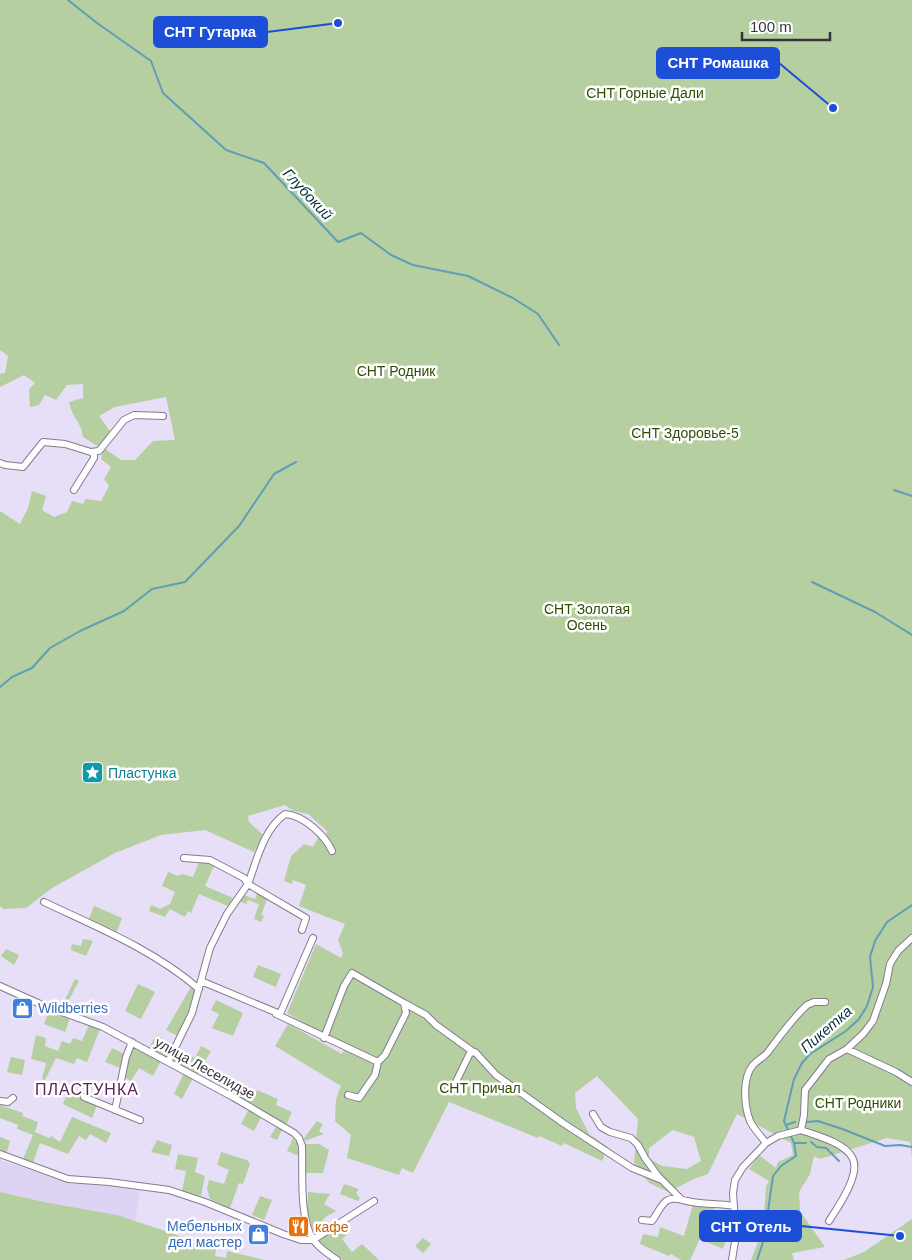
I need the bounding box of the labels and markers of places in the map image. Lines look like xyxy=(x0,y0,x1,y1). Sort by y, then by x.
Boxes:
callout: СНТ Гутарка xyxy=(154,17,267,47)
callout: СНТ Ромашка xyxy=(657,48,779,78)
place icon: Пластунка xyxy=(80,761,104,785)
place label: Пластунка xyxy=(108,765,177,781)
shop icon: Wildberries xyxy=(10,996,34,1020)
place label: Wildberries xyxy=(38,1000,108,1016)
callout: СНТ Отель xyxy=(700,1211,801,1241)
restaurant icon: кафе xyxy=(287,1215,311,1239)
place label: Мебельных дел мастер xyxy=(167,1218,242,1250)
place label: кафе xyxy=(315,1219,349,1235)
shop icon: Мебельных дел мастер xyxy=(246,1222,270,1246)

